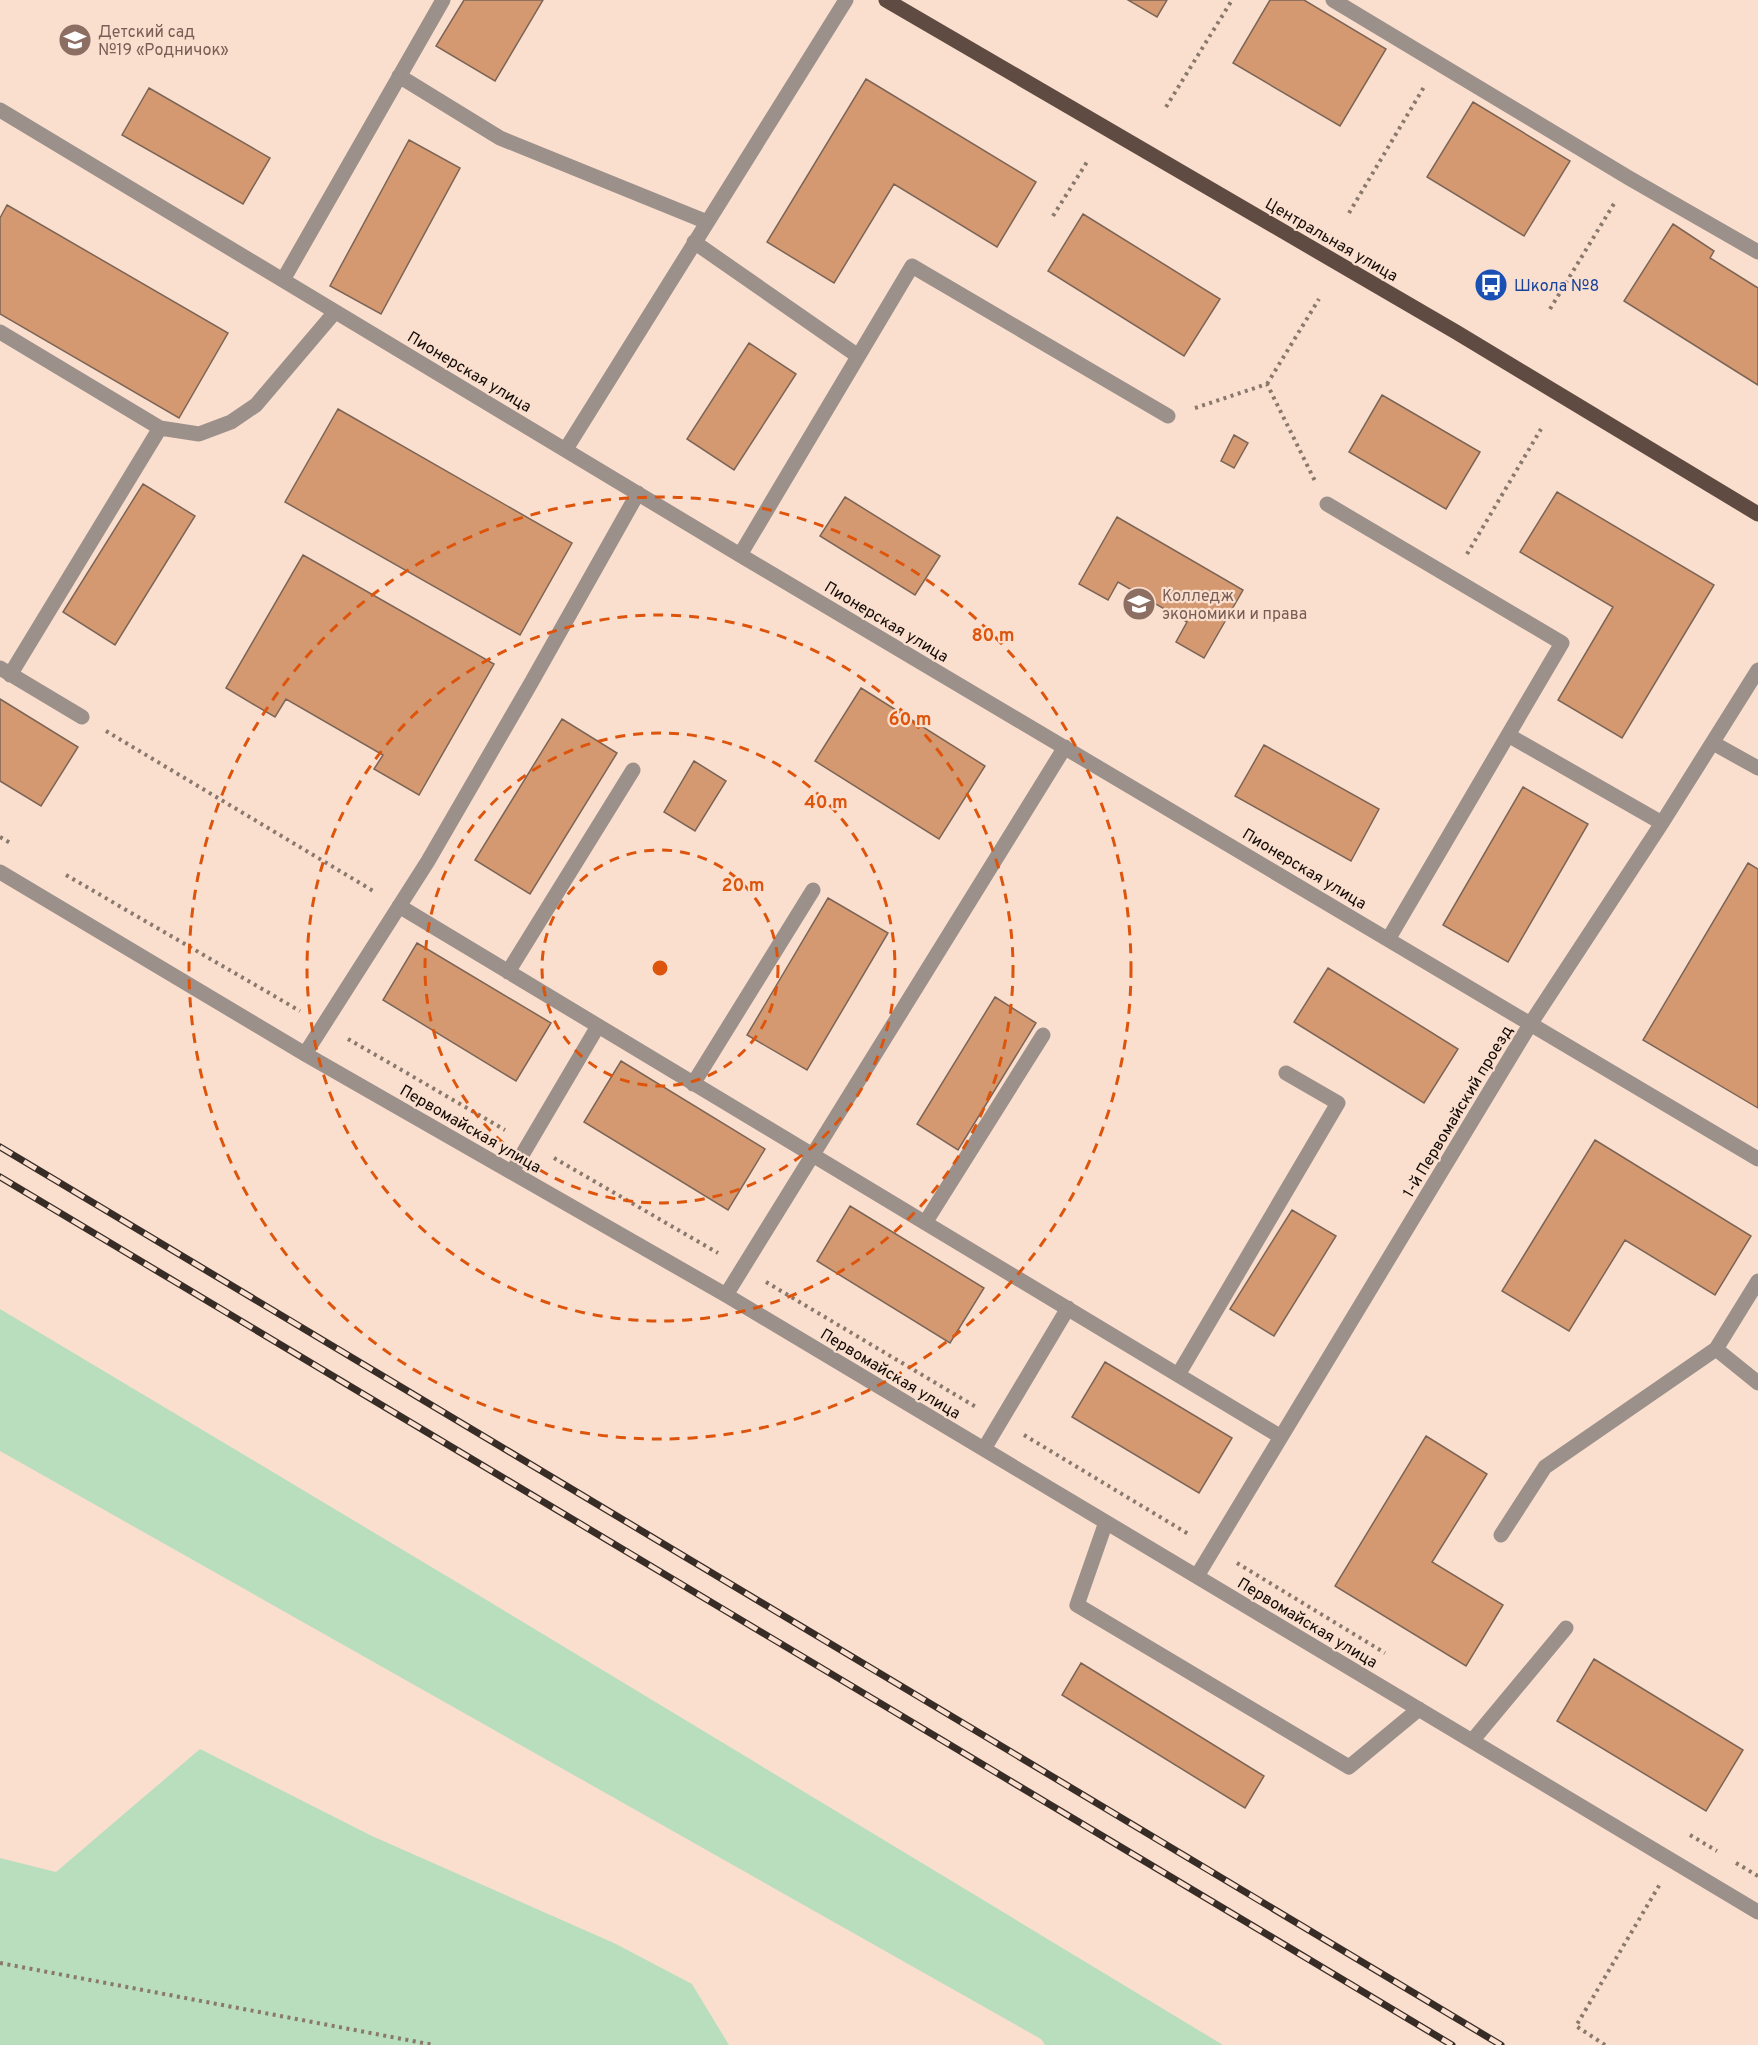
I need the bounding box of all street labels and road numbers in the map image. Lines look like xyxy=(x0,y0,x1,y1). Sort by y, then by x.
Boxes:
street label: Центральная улица xyxy=(1261,195,1401,287)
street label: Пионерская улица xyxy=(403,328,535,418)
street label: Пионерская улица xyxy=(820,578,952,668)
street label: Пионерская улица xyxy=(1238,825,1370,915)
street label: 1-й Первомайский проезд xyxy=(1399,1022,1518,1202)
street label: Первомайская улица xyxy=(396,1081,544,1178)
street label: Первомайская улица xyxy=(816,1325,964,1425)
street label: Первомайская улица xyxy=(1233,1574,1381,1674)

